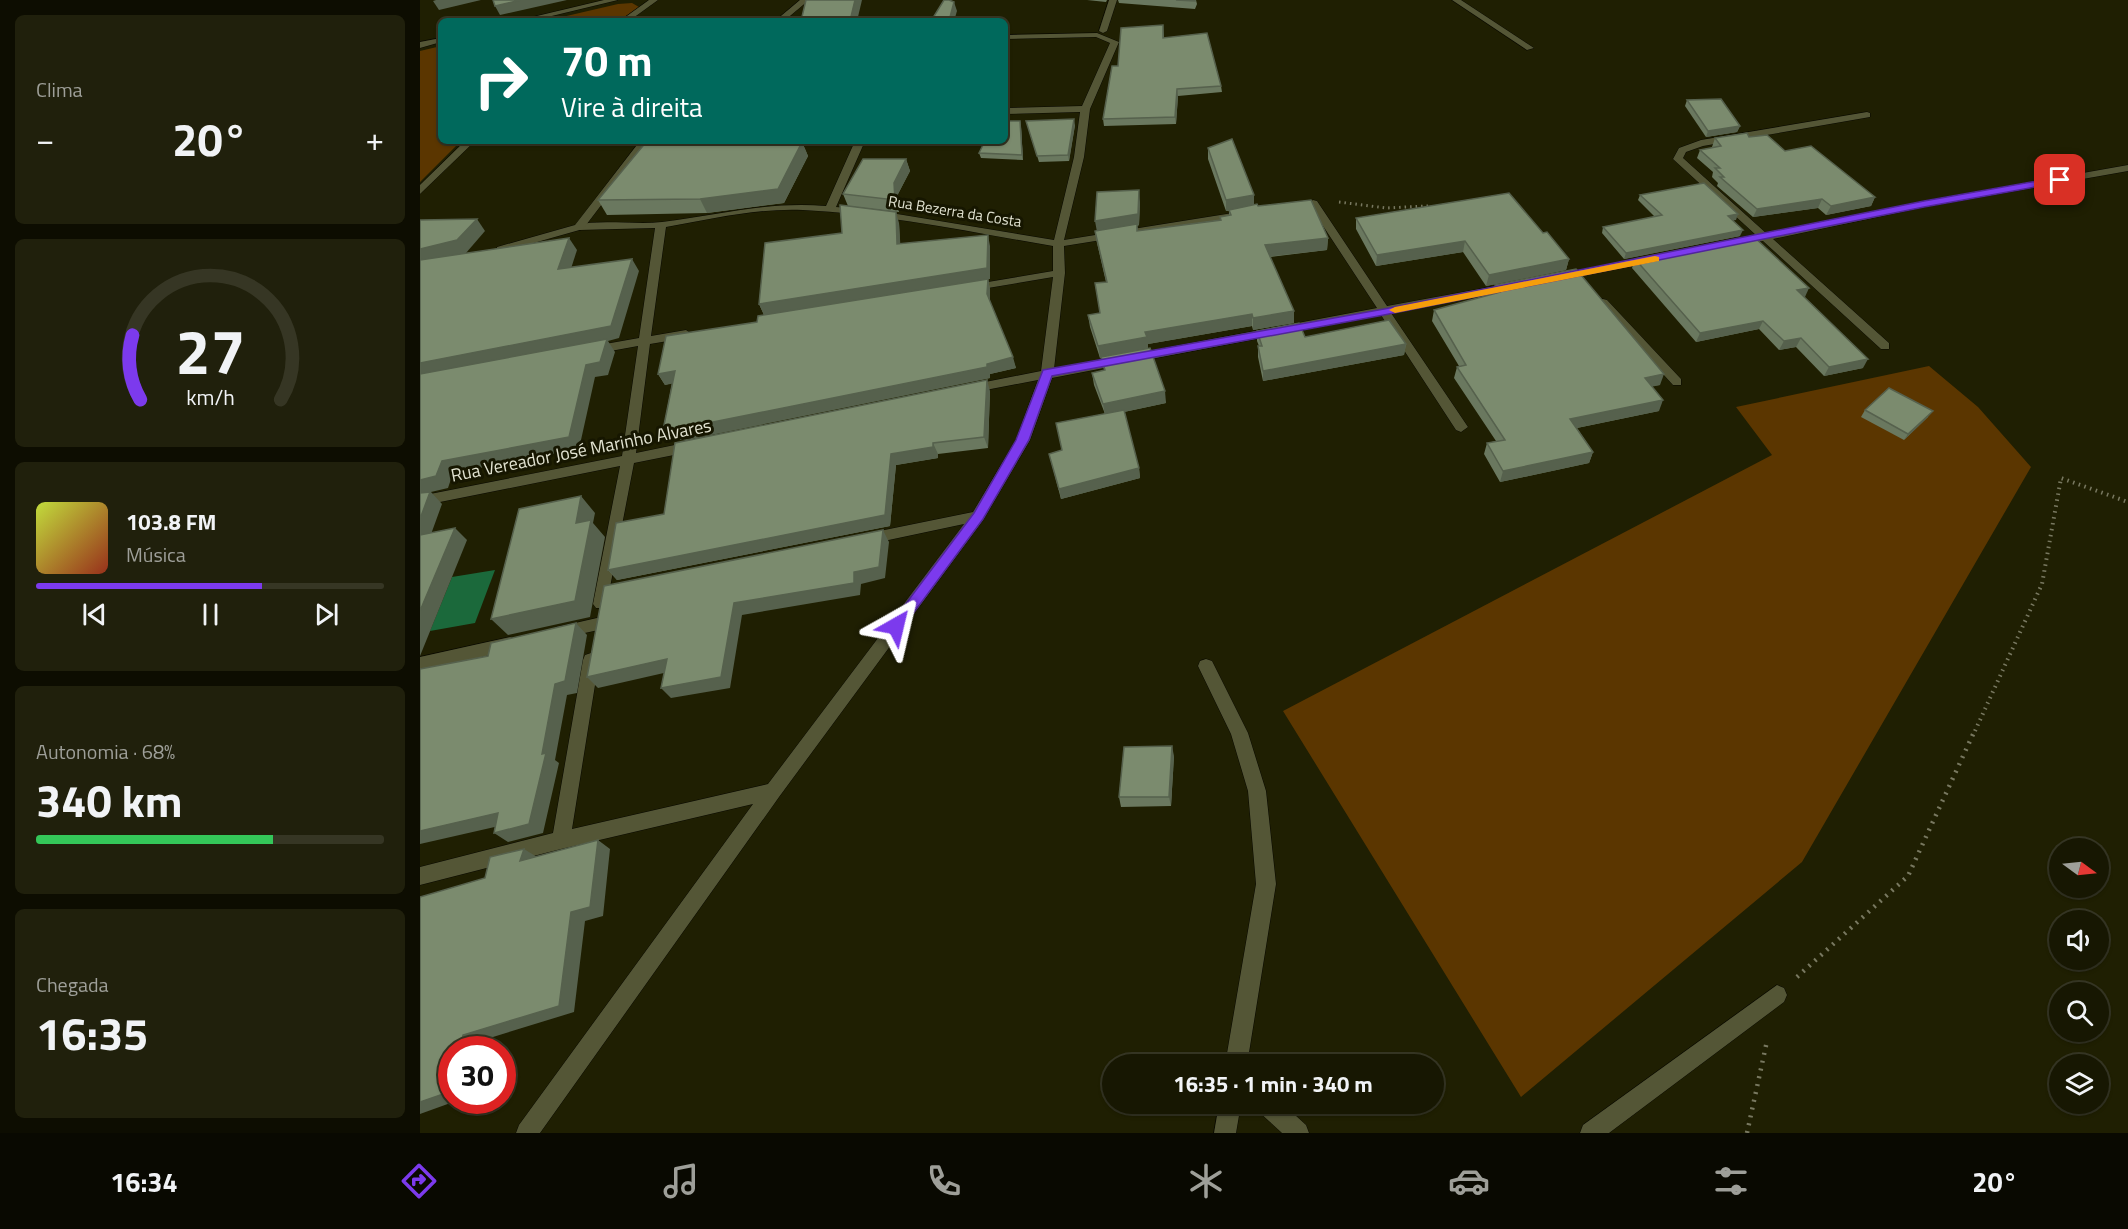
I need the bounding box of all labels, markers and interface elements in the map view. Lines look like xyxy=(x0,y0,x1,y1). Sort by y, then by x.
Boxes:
text: 70 m xyxy=(561,28,653,92)
icon: right xyxy=(462,42,540,120)
text: Clima xyxy=(36,74,83,105)
text: Vire à direita xyxy=(561,86,703,127)
text: 20° xyxy=(172,105,248,173)
text: − xyxy=(36,114,54,164)
text: + xyxy=(366,114,384,164)
pin xyxy=(2034,154,2085,205)
icon: arrive xyxy=(2043,163,2076,196)
street label: Rua Bezerra da Costa xyxy=(887,189,1024,233)
text: 27 xyxy=(175,303,245,398)
text: km/h xyxy=(186,381,234,413)
street label: Rua Vereador José Marinho Alvares xyxy=(448,411,714,489)
text: 103.8 FM xyxy=(126,505,216,539)
text: Música xyxy=(126,539,186,570)
position arrow xyxy=(864,594,928,658)
icon: previous xyxy=(78,598,111,631)
icon: pause xyxy=(194,598,227,631)
icon: next xyxy=(310,598,343,631)
text: Autonomia · 68% xyxy=(36,736,175,767)
text: 340 km xyxy=(36,766,182,834)
north arrow xyxy=(2049,838,2109,898)
map controls xyxy=(2049,838,2109,1114)
button: sound xyxy=(2049,910,2109,970)
text: Chegada xyxy=(36,969,109,1000)
button: search xyxy=(2049,982,2109,1042)
text: 16:35 xyxy=(36,999,148,1067)
speed limit sign: 30 xyxy=(438,1036,516,1114)
button: layers xyxy=(2049,1054,2109,1114)
text: 16:35 · 1 min · 340 m xyxy=(1173,1067,1373,1101)
icon: directions xyxy=(398,1160,440,1202)
icon: music xyxy=(660,1160,702,1202)
icon: phone xyxy=(923,1160,965,1202)
icon: climate xyxy=(1185,1160,1227,1202)
icon: car xyxy=(1448,1160,1490,1202)
icon: filters xyxy=(1710,1160,1752,1202)
text: 16:34 xyxy=(110,1161,178,1202)
text: 20° xyxy=(1972,1161,2018,1202)

